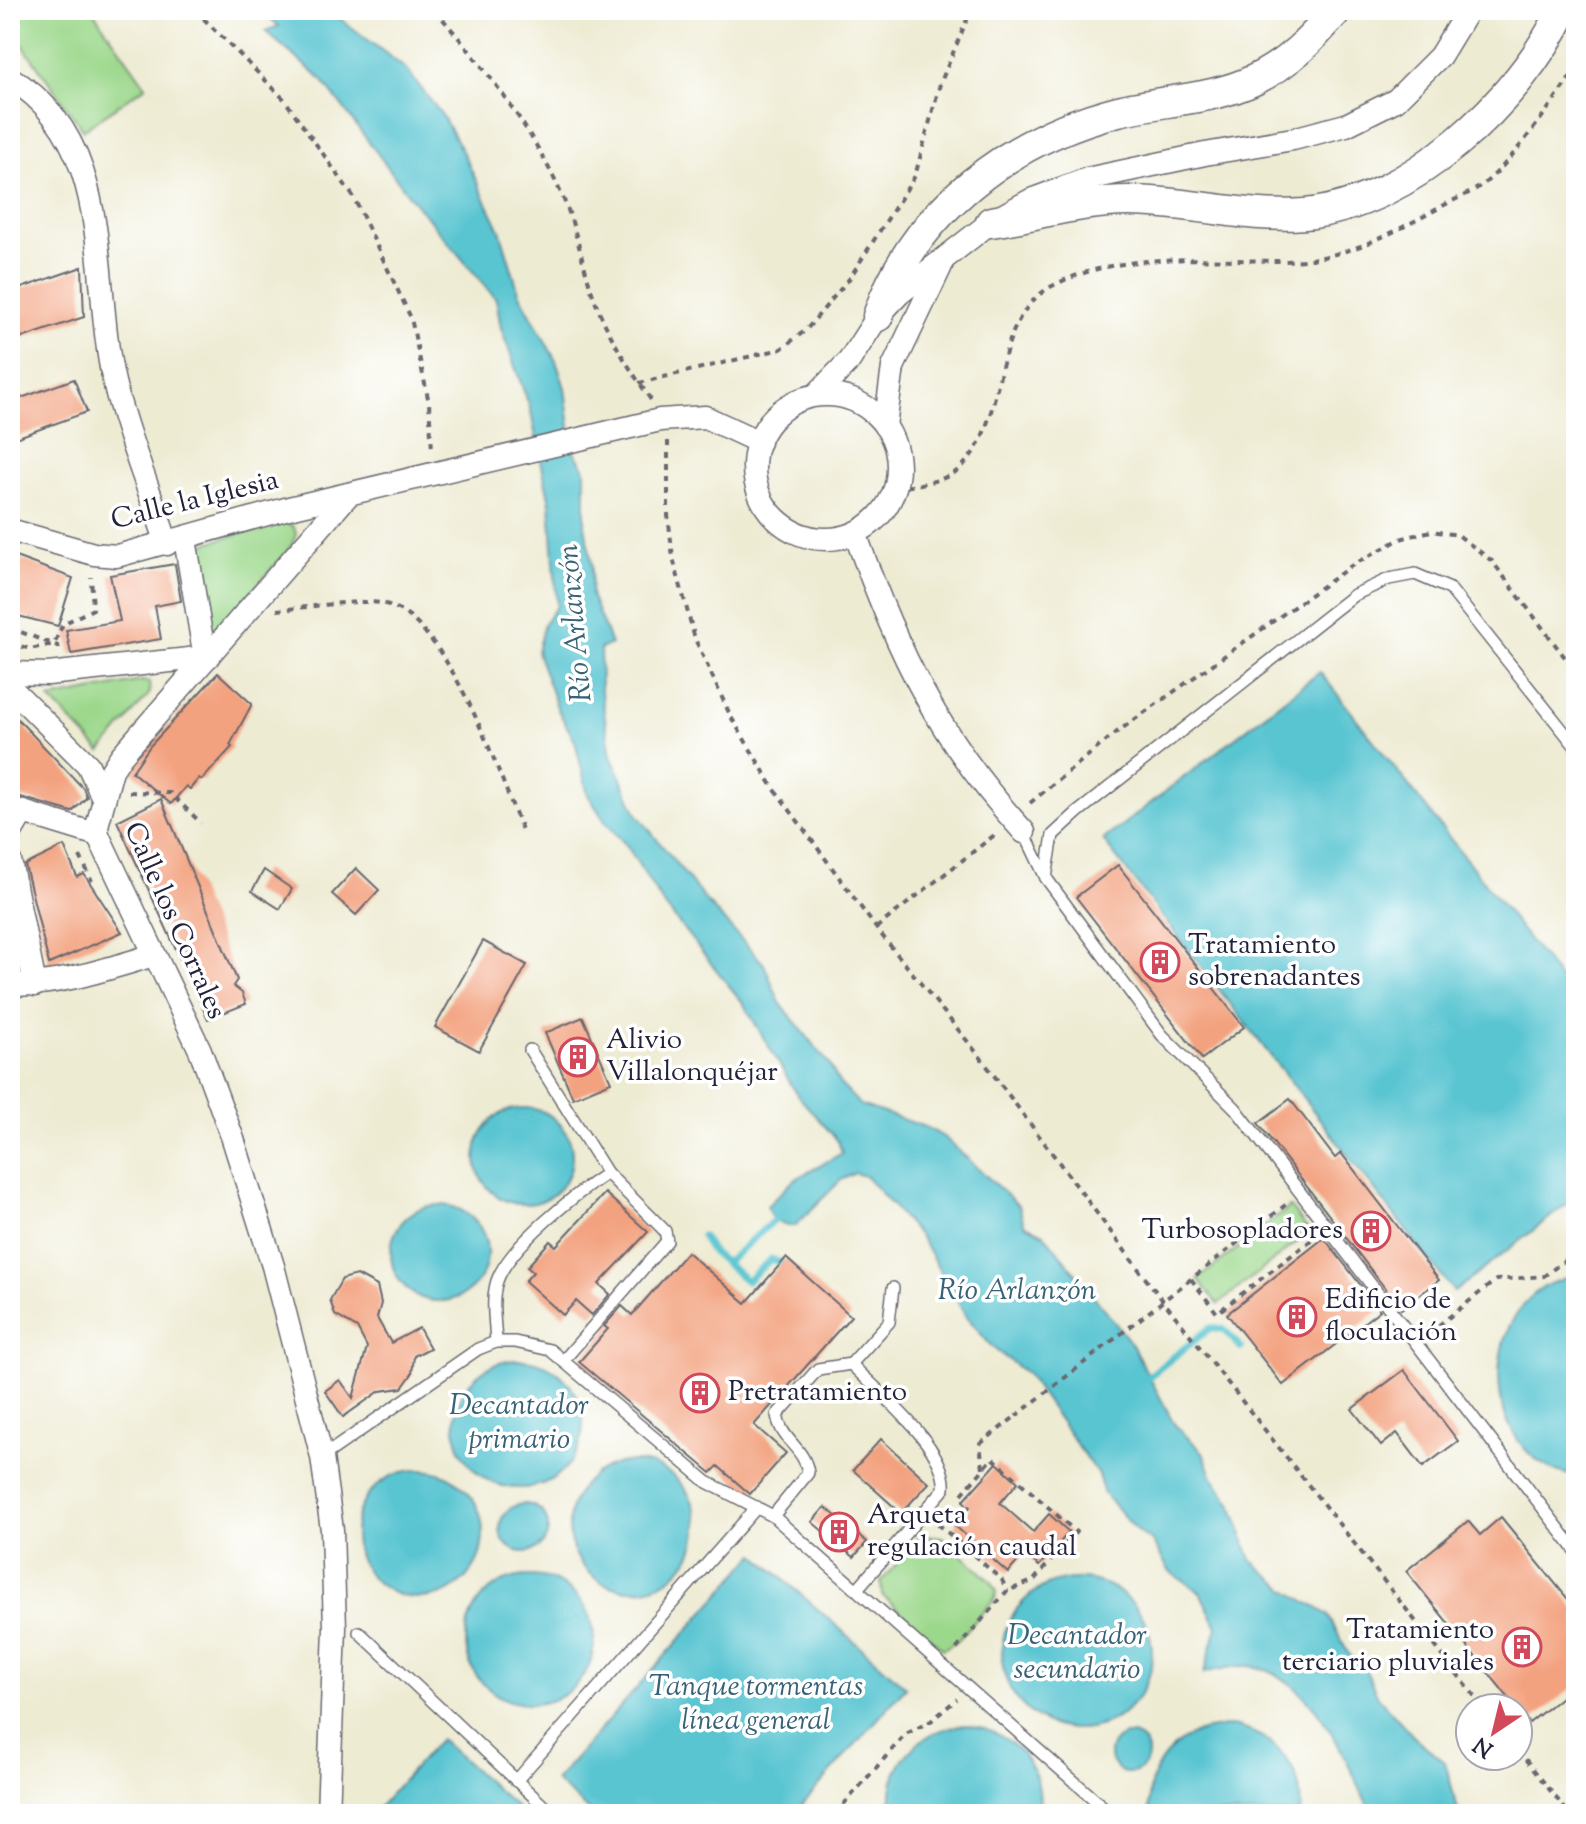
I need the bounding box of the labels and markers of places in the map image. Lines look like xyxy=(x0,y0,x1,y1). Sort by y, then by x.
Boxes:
place label: Tratamiento sobrenadantes xyxy=(1188,926,1361,998)
building icon: Tratamiento sobrenadantes xyxy=(1139,941,1181,983)
place label: Alivio Villalonquéjar xyxy=(606,1021,778,1093)
building icon: Alivio Villalonquéjar xyxy=(557,1036,599,1078)
building icon: Turbosopladores xyxy=(1350,1210,1392,1252)
place label: Turbosopladores xyxy=(1142,1211,1343,1251)
place label: Edificio de floculación xyxy=(1325,1281,1457,1353)
building icon: Edificio de floculación xyxy=(1276,1296,1318,1338)
building icon: Pretratamiento xyxy=(679,1372,721,1414)
place label: Pretratamiento xyxy=(728,1373,907,1413)
place label: Arqueta regulación caudal xyxy=(867,1496,1077,1568)
building icon: Arqueta regulación caudal xyxy=(818,1511,860,1553)
place label: Tratamiento terciario pluviales xyxy=(1282,1611,1494,1683)
building icon: Tratamiento terciario pluviales xyxy=(1501,1626,1543,1668)

